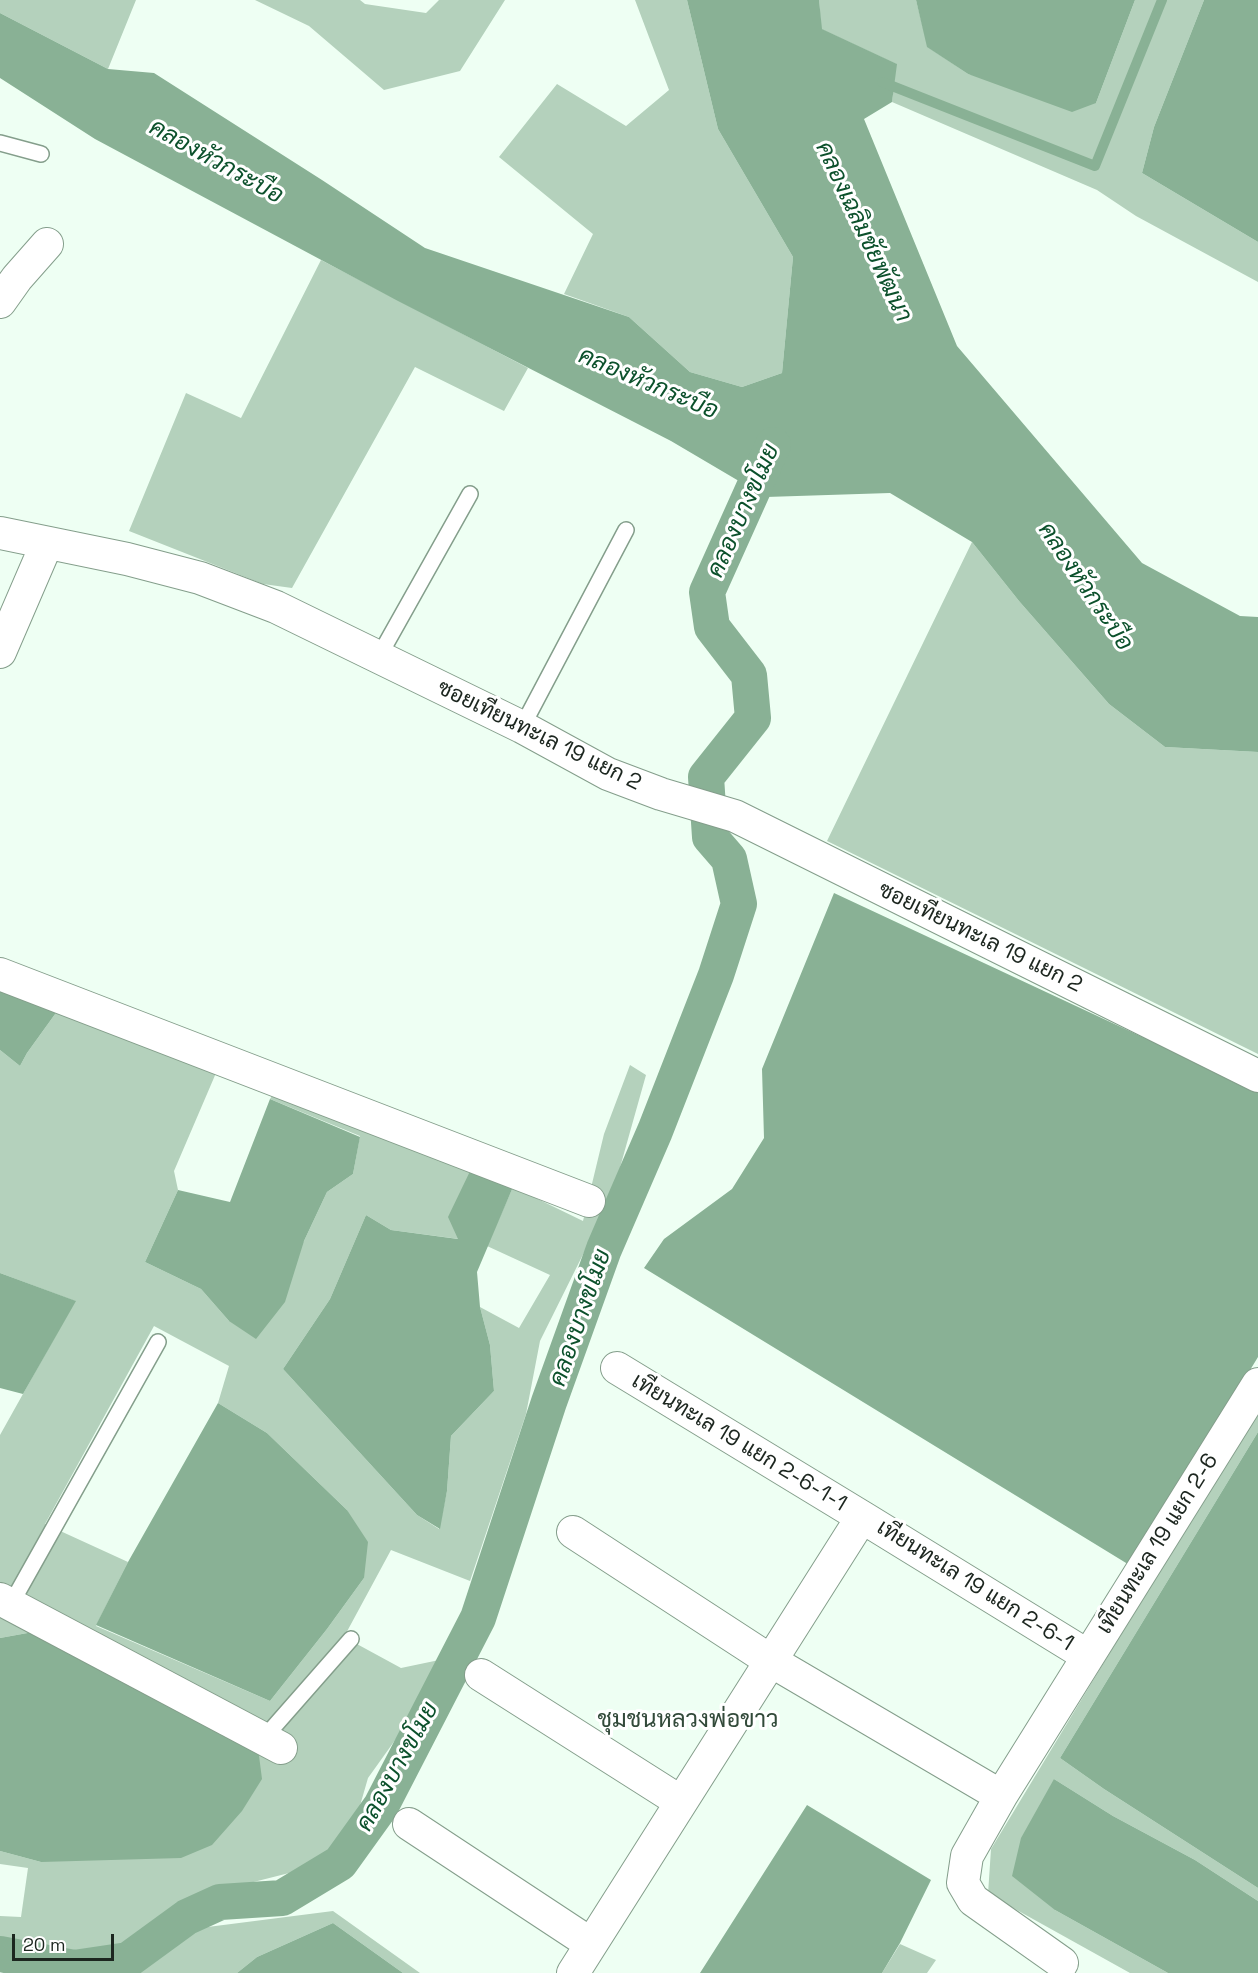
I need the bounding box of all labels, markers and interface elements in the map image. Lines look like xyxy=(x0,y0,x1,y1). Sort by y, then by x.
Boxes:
water label: คลองหัวกระบือ xyxy=(144,113,288,211)
water label: คลองเฉลิมชัยพัฒนา xyxy=(809,137,917,327)
water label: คลองหัวกระบือ xyxy=(574,342,722,426)
water label: คลองบางขโมย xyxy=(702,440,786,582)
water label: คลองหัวกระบือ xyxy=(1031,517,1139,657)
street label: ซอยเทียนทะเล 19 แยก 2 xyxy=(433,675,645,797)
street label: ซอยเทียนทะเล 19 แยก 2 xyxy=(874,877,1086,999)
water label: คลองบางขโมย xyxy=(544,1246,618,1390)
street label: เทียนทะเล 19 แยก 2-6-1-1 xyxy=(627,1368,851,1518)
street label: เทียนทะเล 19 แยก 2-6 xyxy=(1092,1449,1224,1639)
street label: เทียนทะเล 19 แยก 2-6-1 xyxy=(872,1515,1078,1657)
water label: คลองบางขโมย xyxy=(351,1697,445,1837)
district label: ชุมชนหลวงพ่อขาว xyxy=(597,1706,779,1734)
scale bar xyxy=(15,1922,117,1960)
text: 20 m xyxy=(23,1933,66,1956)

